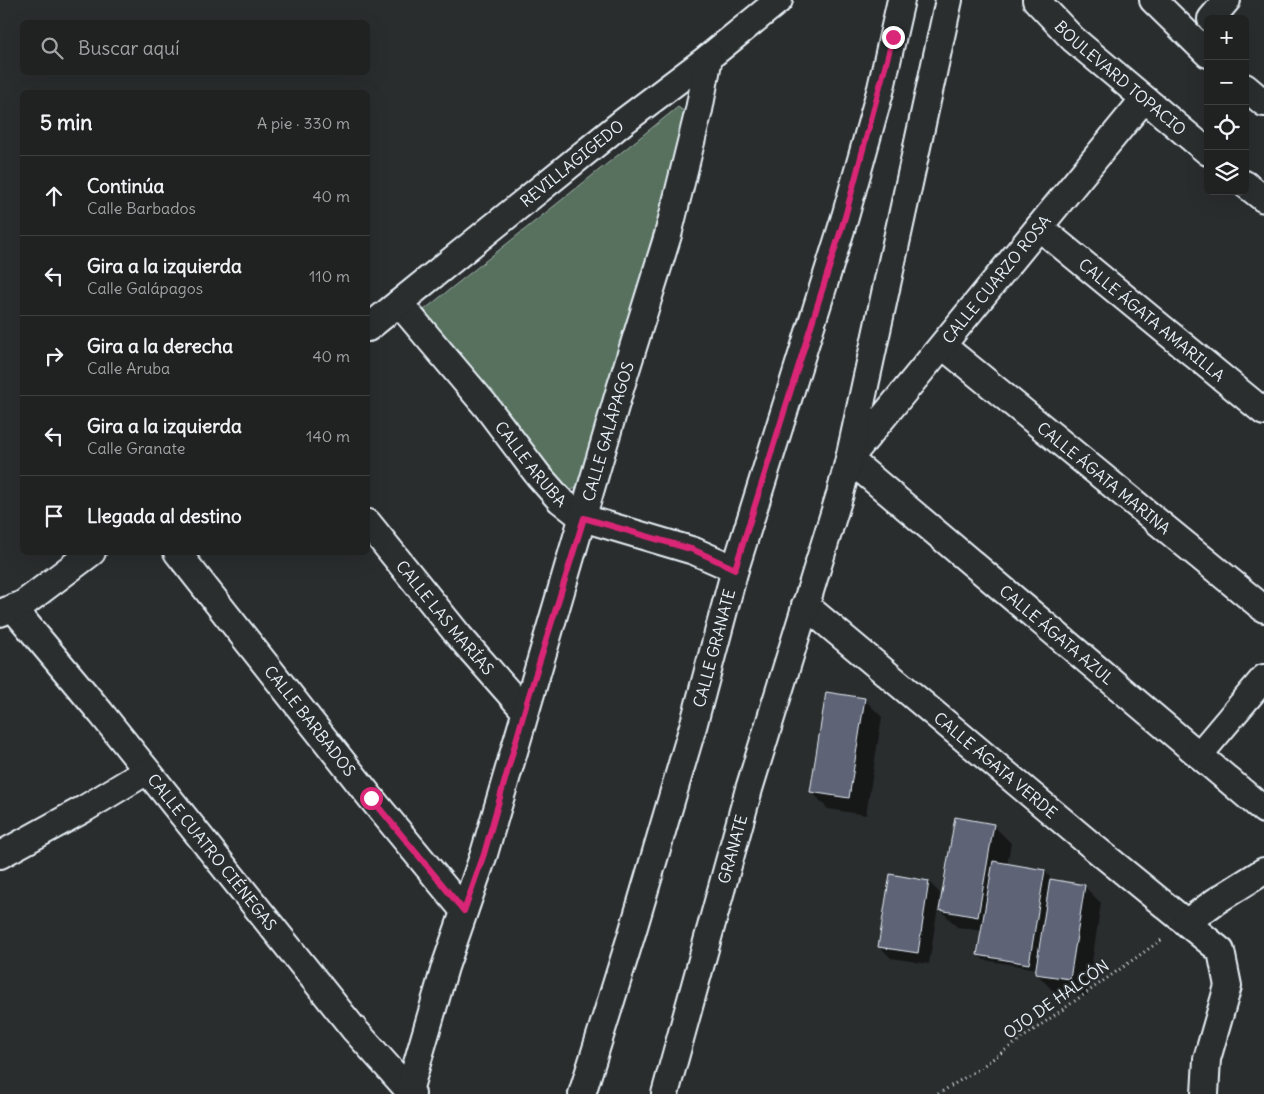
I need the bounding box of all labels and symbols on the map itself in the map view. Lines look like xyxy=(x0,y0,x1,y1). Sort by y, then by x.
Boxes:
street label: BOULEVARD TOPACIO xyxy=(1051,16,1190,139)
route end xyxy=(882,26,905,49)
street label: REVILLAGIGEDO xyxy=(516,116,628,211)
street label: CALLE CUARZO ROSA xyxy=(938,211,1055,347)
street label: CALLE ÁGATA AMARILLA xyxy=(1075,254,1229,386)
street label: CALLE GALÁPAGOS xyxy=(578,359,638,504)
street label: CALLE ARUBA xyxy=(491,417,570,511)
street label: CALLE ÁGATA MARINA xyxy=(1033,417,1175,538)
street label: CALLE LAS MARÍAS xyxy=(392,556,499,679)
street label: CALLE ÁGATA AZUL xyxy=(995,581,1118,689)
street label: CALLE GRANATE xyxy=(689,587,739,710)
street label: CALLE BARBADOS xyxy=(260,661,360,780)
street label: CALLE ÁGATA VERDE xyxy=(930,708,1062,823)
street label: CALLE CUATRO CIÉNEGAS xyxy=(143,770,281,934)
route start xyxy=(360,787,383,810)
street label: GRANATE xyxy=(713,813,751,886)
street label: OJO DE HALCÓN xyxy=(999,955,1113,1043)

